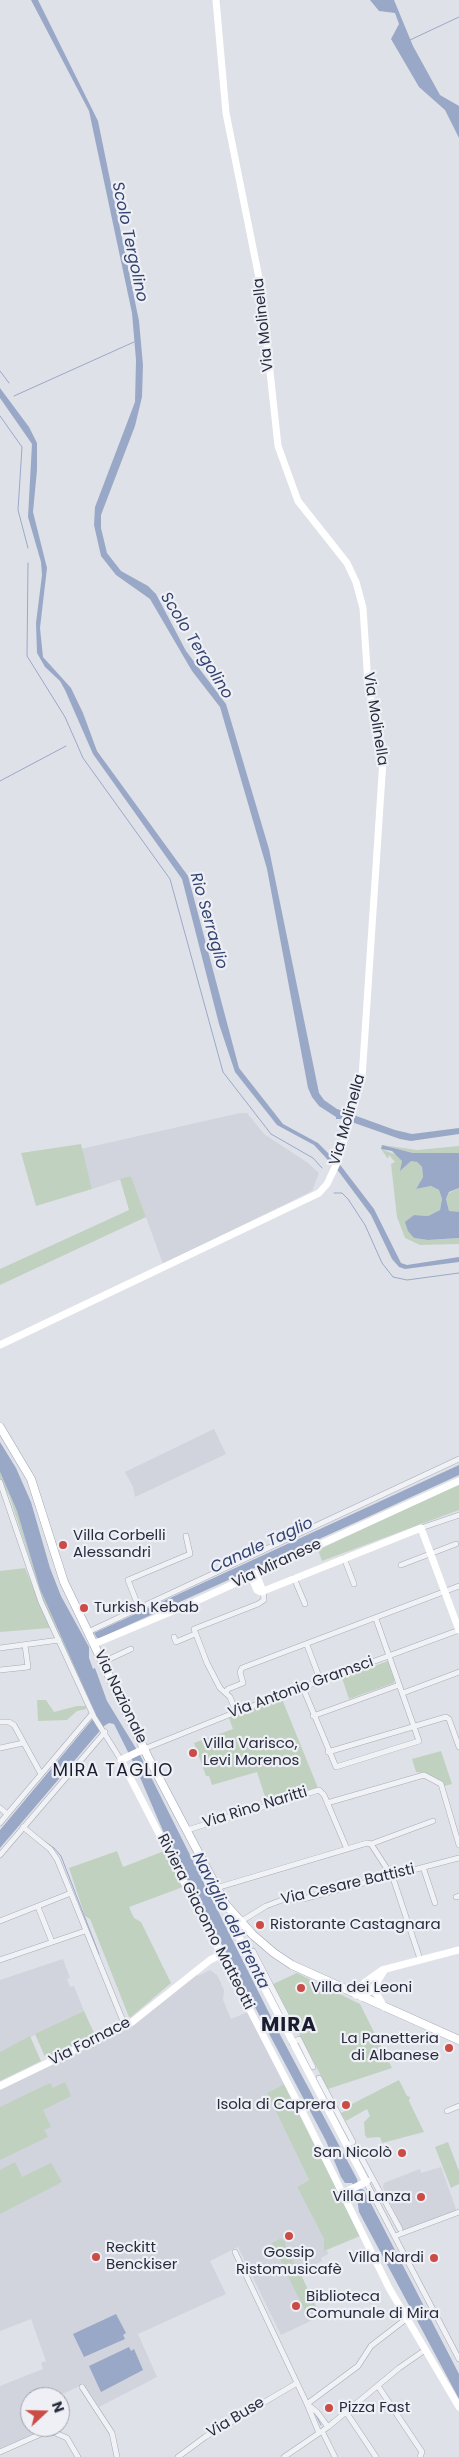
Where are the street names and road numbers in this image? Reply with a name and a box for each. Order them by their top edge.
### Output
street label: Via Molinella [250,277,278,373]
street label: Via Molinella [359,671,391,767]
street label: Via Molinella [326,1072,370,1168]
street label: Via Miranese [230,1535,324,1593]
street label: Via Nazionale [90,1647,150,1747]
street label: Via Antonio Gramsci [226,1653,376,1723]
street label: Via Rino Naritti [200,1784,310,1832]
street label: Riviera Giacomo Matteotti [153,1831,257,2013]
street label: Via Cesare Battisti [279,1861,417,1909]
street label: Via Fornace [46,2014,134,2070]
street label: Via Buse [204,2394,268,2442]

